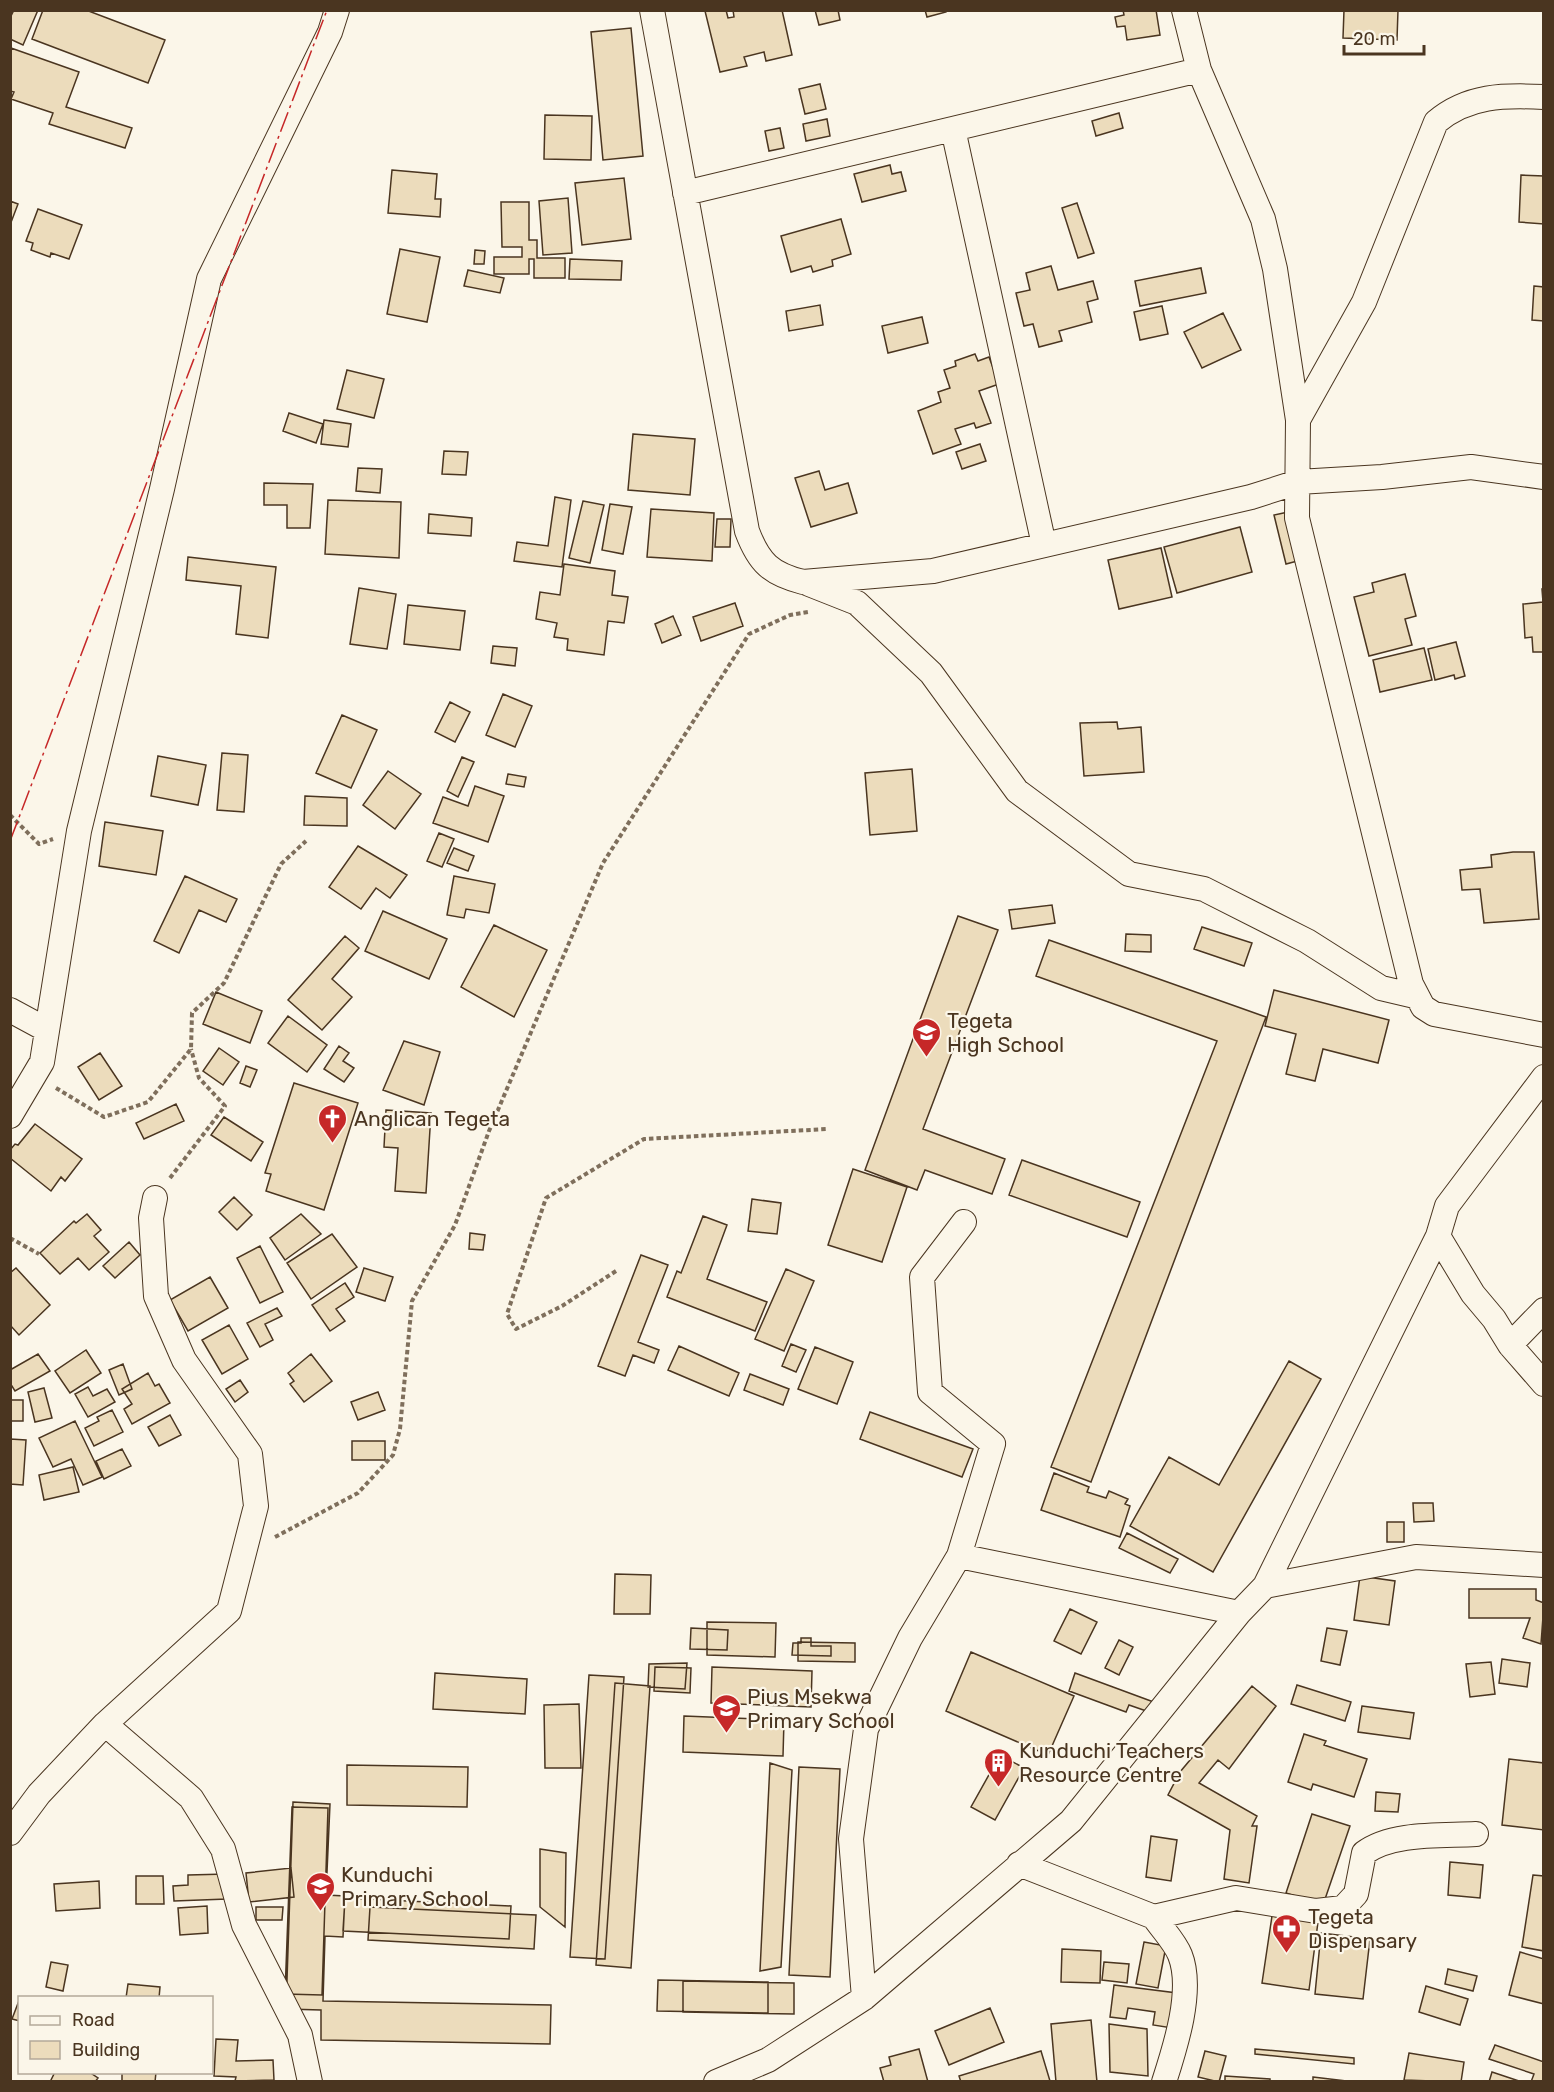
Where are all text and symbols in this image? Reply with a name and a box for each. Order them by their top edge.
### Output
scale bar [1344,18,1424,56]
text: 20 m [1353,28,1395,50]
place label: Tegeta High School [947,1008,1064,1057]
school or university icon: Tegeta High School [910,1016,942,1058]
church icon: Anglican Tegeta [317,1102,349,1144]
place label: Anglican Tegeta [354,1106,510,1131]
place label: Pius Msekwa Primary School [747,1684,895,1733]
school or university icon: Pius Msekwa Primary School [710,1692,742,1734]
place label: Kunduchi Teachers Resource Centre [1019,1738,1204,1787]
building icon: Kunduchi Teachers Resource Centre [982,1746,1014,1788]
place label: Kunduchi Primary School [341,1862,489,1911]
school or university icon: Kunduchi Primary School [304,1870,336,1912]
place label: Tegeta Dispensary [1308,1904,1418,1953]
pharmacy icon: Tegeta Dispensary [1271,1912,1303,1954]
legend [18,1996,213,2074]
text: Road [72,2009,115,2031]
text: Building [72,2039,140,2061]

